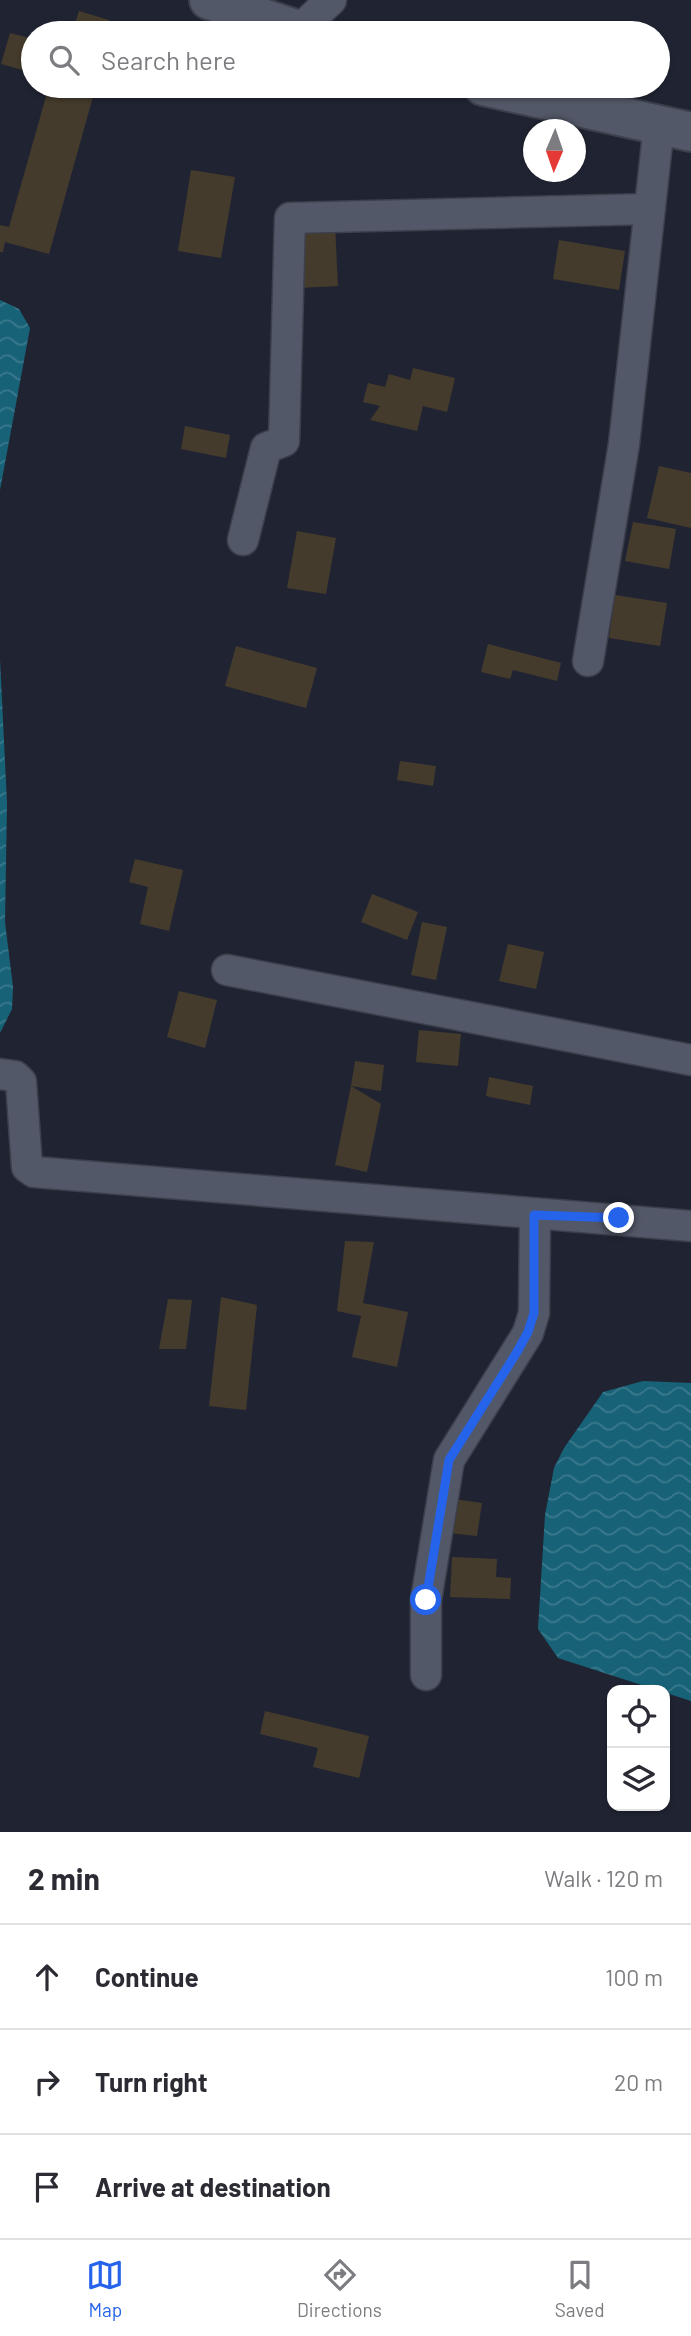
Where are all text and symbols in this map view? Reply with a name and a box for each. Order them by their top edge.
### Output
search box [21,21,670,98]
icon: search [45,41,83,79]
text: Search here [101,44,236,75]
north arrow [523,119,586,182]
route end [603,1202,634,1233]
route start [410,1584,441,1615]
map controls [607,1685,670,1811]
button: locate [607,1685,670,1748]
button: layers [607,1748,670,1811]
text: 2 min [28,1860,100,1896]
text: Walk · 120 m [544,1864,663,1892]
icon: ahead [28,1958,66,1996]
text: Continue [95,1961,199,1992]
text: 100 m [605,1963,663,1991]
icon: right [28,2063,66,2101]
text: Turn right [95,2066,208,2097]
text: 20 m [614,2068,663,2096]
icon: arrive [28,2168,66,2206]
text: Arrive at destination [95,2171,331,2202]
tab: Map [86,2256,124,2321]
tab: Directions [297,2256,382,2321]
tab: Saved [555,2256,605,2321]

